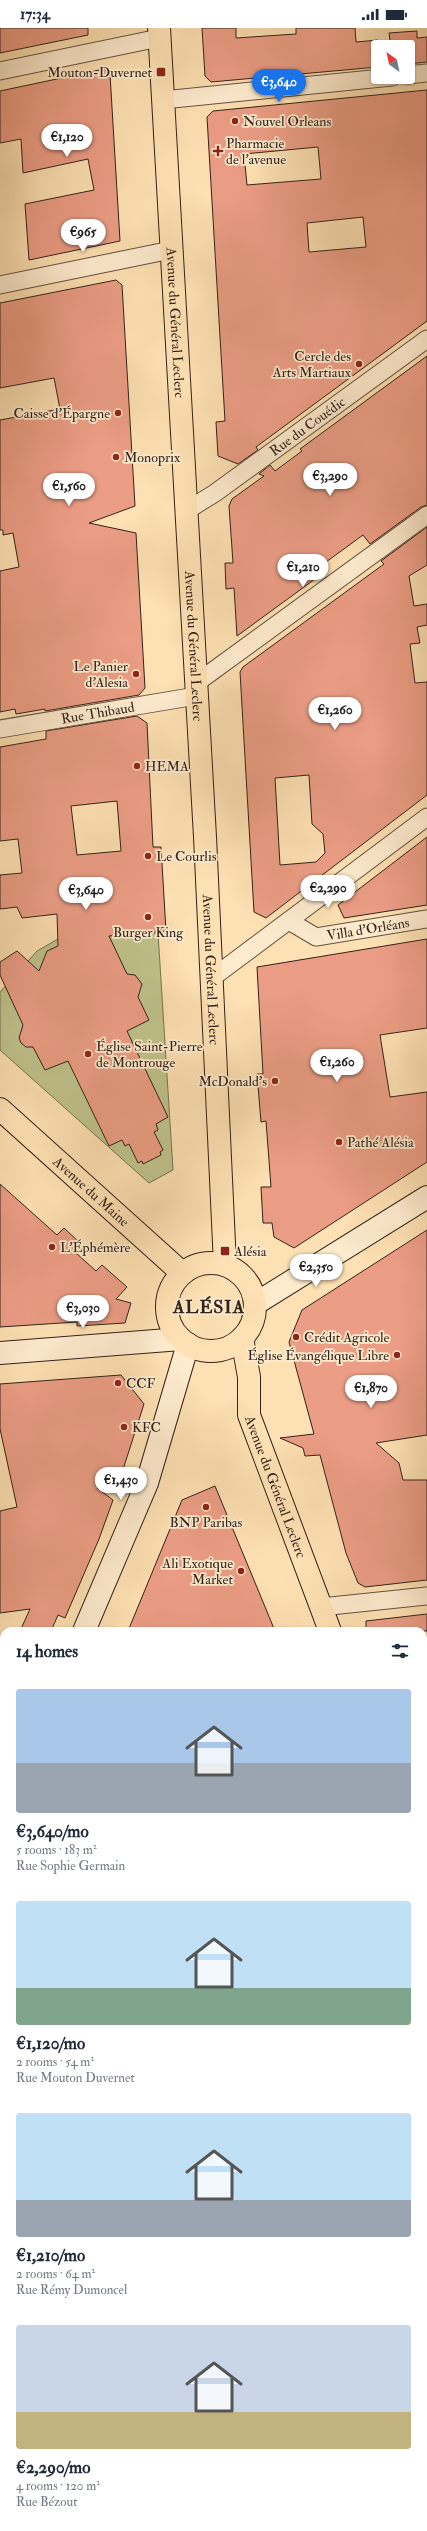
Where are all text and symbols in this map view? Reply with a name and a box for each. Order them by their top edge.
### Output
text: 17:34 [20,5,50,24]
north arrow [371,40,415,84]
map controls [371,40,415,84]
place label: Mouton-Duvernet [47,64,152,81]
marker: Mouton-Duvernet [155,66,167,78]
pin: €3,640 [246,69,312,103]
text: €3,640 [261,74,297,90]
place label: Nouvel Orleans [243,113,331,130]
marker: Nouvel Orleans [230,116,240,126]
pin: €1,120 [34,124,100,158]
text: €1,120 [50,129,84,145]
place label: Pharmacie de l'avenue [226,135,286,168]
marker: Pharmacie de l'avenue [213,146,223,156]
pin: €965 [59,219,107,253]
text: €965 [70,224,96,240]
street label: Avenue du Général Leclerc [162,246,188,399]
place label: Cercle des Arts Martiaux [272,348,352,381]
marker: Cercle des Arts Martiaux [354,359,364,369]
street label: Rue du Couédic [266,393,349,460]
place label: Caisse d'Épargne [13,405,110,423]
marker: Caisse d'Épargne [113,408,123,418]
place label: Monoprix [124,449,181,467]
marker: Monoprix [111,452,121,462]
pin: €3,290 [297,463,363,497]
text: €3,290 [312,468,348,484]
pin: €1,560 [36,473,102,507]
text: €1,560 [52,478,86,494]
pin: €1,210 [270,554,336,588]
text: €1,210 [286,559,320,575]
street label: Avenue du Général Leclerc [181,569,206,722]
place label: Le Panier d'Alesia [73,658,129,691]
marker: Le Panier d'Alesia [131,669,141,679]
pin: €1,260 [302,697,368,731]
street label: Rue Thibaud [60,698,136,728]
text: €1,260 [317,702,353,718]
place label: HEMA [145,758,189,775]
marker: HEMA [132,761,142,771]
place label: Le Courlis [156,848,217,865]
marker: Le Courlis [143,851,153,861]
pin: €2,290 [295,875,361,909]
pin: €3,640 [53,877,119,911]
text: €2,290 [309,880,347,896]
text: €3,640 [68,882,104,898]
street label: Avenue du Général Leclerc [199,893,223,1046]
marker: Burger King [143,912,153,922]
street label: Villa d'Orléans [325,914,411,944]
place label: Burger King [113,924,184,941]
place label: Église Saint-Pierre de Montrouge [96,1038,203,1071]
marker: Église Saint-Pierre de Montrouge [83,1049,93,1059]
pin: €1,260 [304,1049,370,1083]
text: €1,260 [319,1054,355,1070]
place label: McDonald's [198,1073,267,1090]
marker: McDonald's [270,1076,280,1086]
place label: Pathé Alésia [347,1134,414,1151]
marker: Pathé Alésia [334,1137,344,1147]
street label: Avenue du Maine [49,1152,133,1230]
place label: L'Éphémère [60,1239,131,1257]
marker: L'Éphémère [47,1242,57,1252]
place label: Alésia [233,1243,267,1260]
marker: Alésia [219,1245,231,1257]
pin: €2,350 [283,1254,349,1288]
text: €2,350 [299,1259,333,1275]
pin: €3,030 [50,1295,116,1329]
district label: ALÉSIA [172,1295,245,1319]
text: €3,030 [66,1300,100,1316]
place label: Crédit Agricole [304,1329,390,1346]
marker: Crédit Agricole [291,1332,301,1342]
place label: Église Évangélique Libre [247,1347,389,1364]
marker: Église Évangélique Libre [392,1350,402,1360]
place label: CCF [126,1375,156,1392]
pin: €1,870 [338,1375,404,1409]
marker: CCF [113,1378,123,1388]
text: €1,870 [354,1380,388,1396]
street label: Avenue du Général Leclerc [241,1412,310,1561]
place label: KFC [132,1419,161,1436]
marker: KFC [119,1422,129,1432]
pin: €1,430 [88,1467,154,1501]
text: €1,430 [104,1472,138,1488]
marker: BNP Paribas [201,1502,211,1512]
place label: BNP Paribas [170,1514,243,1531]
place label: Ali Exotique Market [161,1555,233,1588]
marker: Ali Exotique Market [236,1566,246,1576]
icon: filters [389,1640,411,1662]
text: 14 homes [16,1641,78,1662]
icon: home [178,1715,250,1787]
text: €3,640/mo [16,1821,89,1842]
text: 5 rooms · 183 m² [16,1842,97,1858]
text: Rue Sophie Germain [16,1858,125,1874]
icon: home [178,1927,250,1999]
text: €1,120/mo [16,2033,85,2054]
text: 2 rooms · 54 m² [16,2054,94,2070]
text: Rue Mouton Duvernet [16,2070,135,2086]
icon: home [178,2139,250,2211]
text: €1,210/mo [16,2245,85,2266]
text: 2 rooms · 64 m² [16,2266,95,2282]
text: Rue Rémy Dumoncel [16,2282,127,2298]
icon: home [178,2351,250,2423]
text: €2,290/mo [16,2457,90,2478]
text: 4 rooms · 120 m² [16,2478,100,2494]
text: Rue Bézout [16,2494,77,2510]

